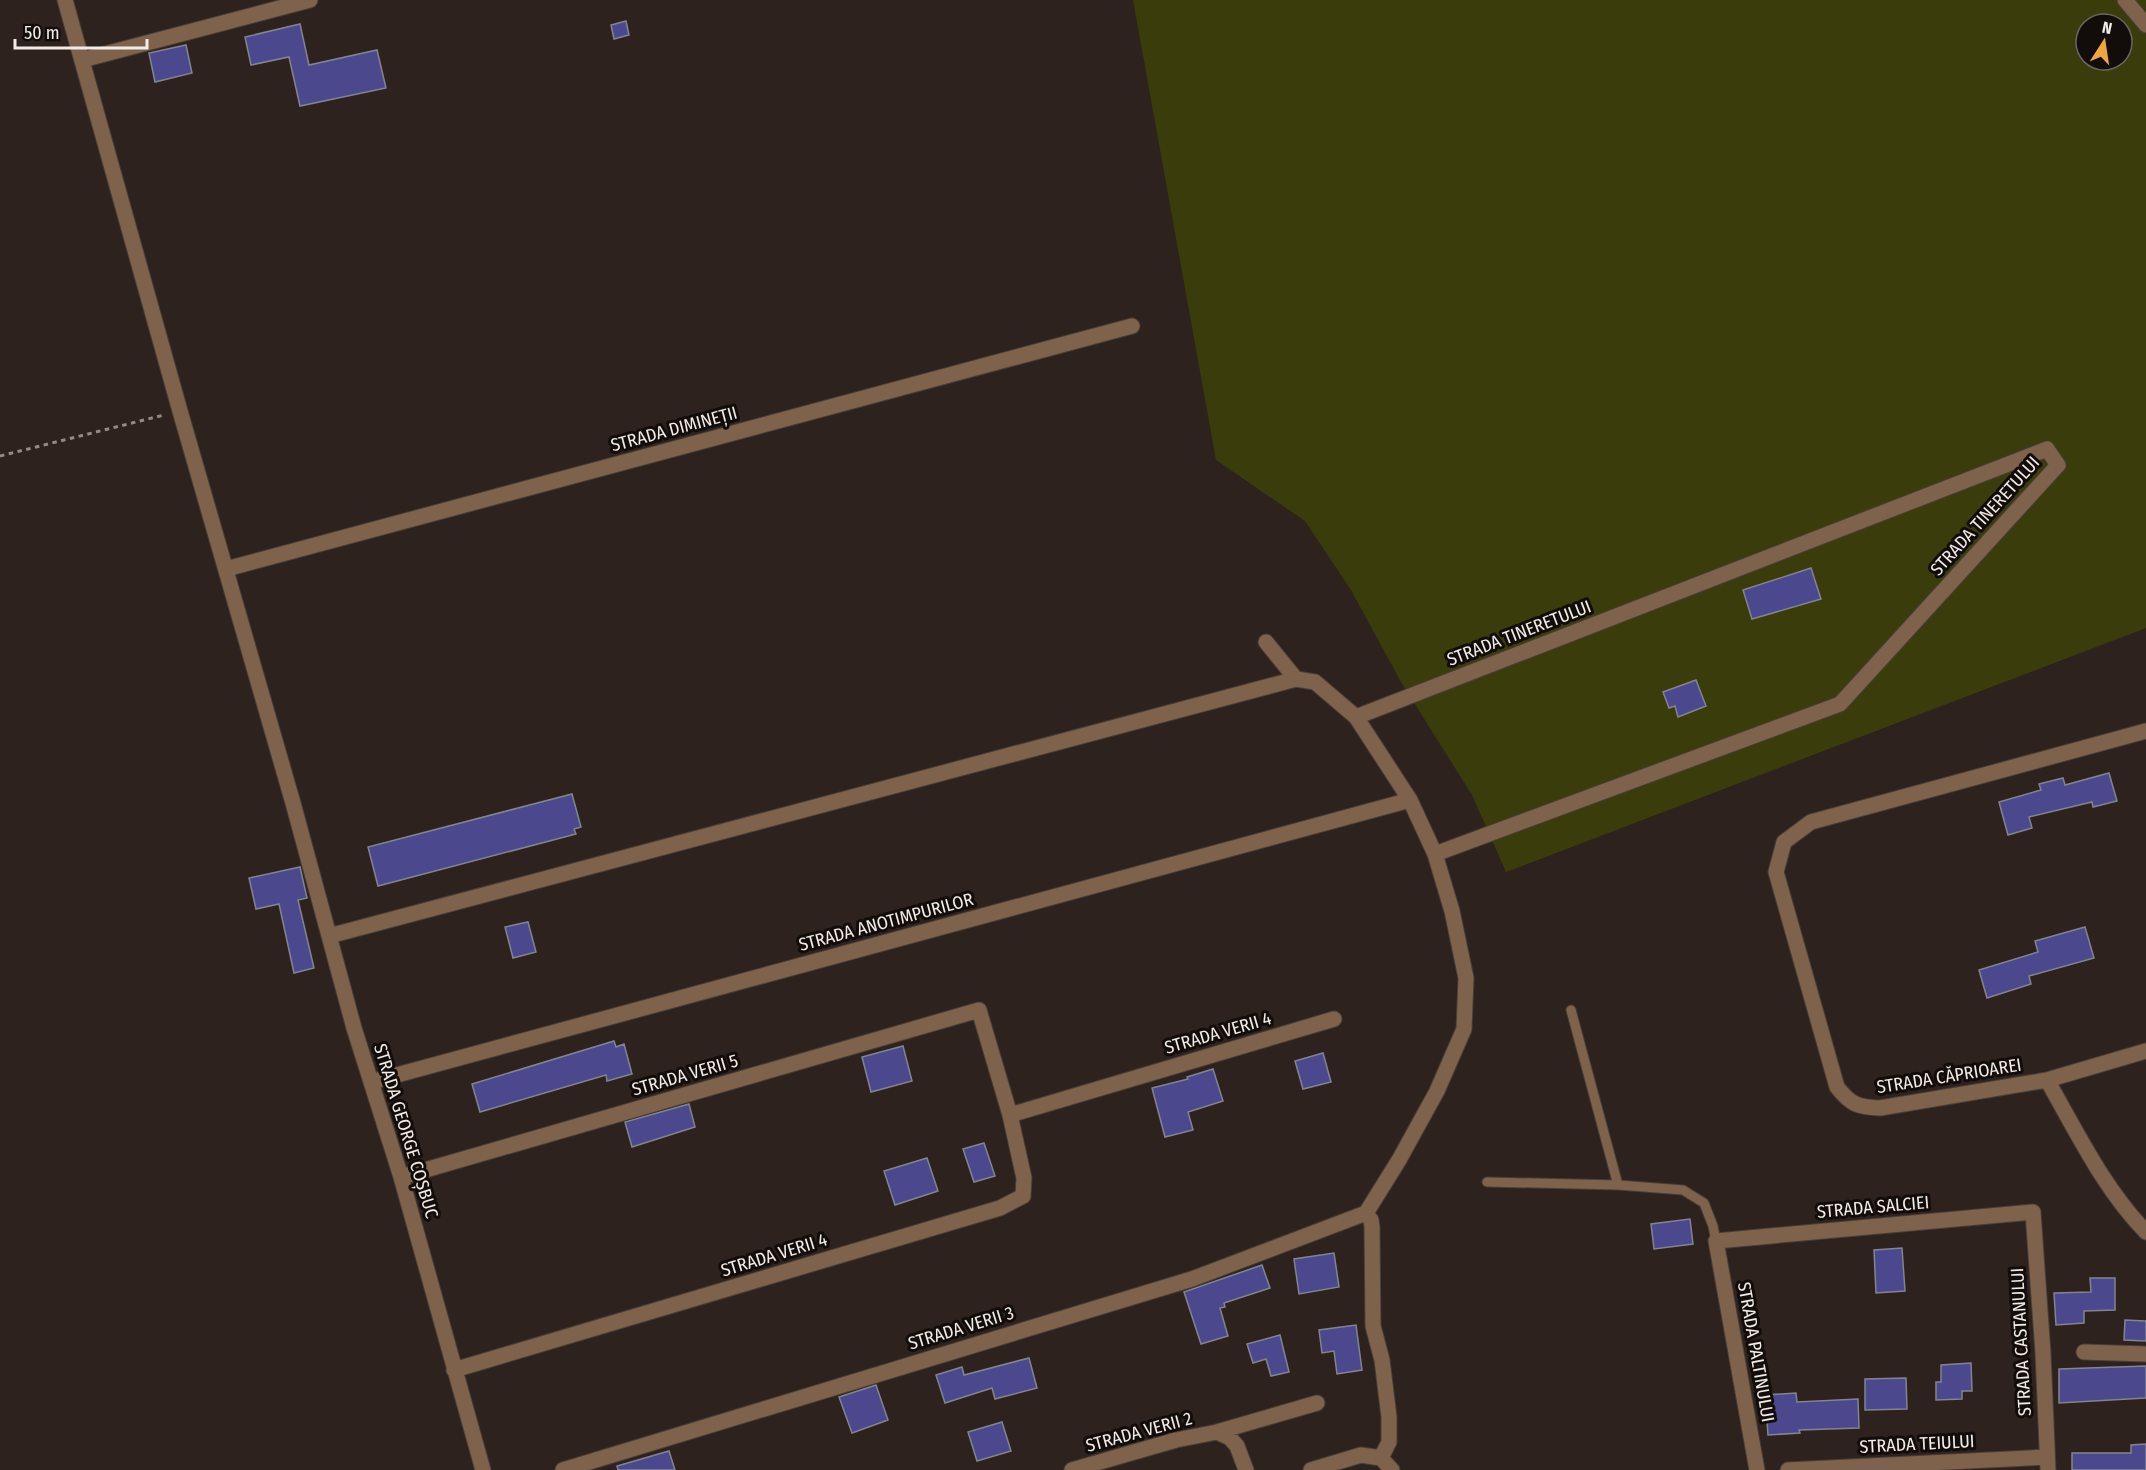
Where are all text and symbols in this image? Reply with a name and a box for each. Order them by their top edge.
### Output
scale bar [15,12,147,50]
north arrow [2074,12,2134,72]
text: N [2100,18,2114,38]
text: 50 m [24,22,60,44]
street label: STRADA DIMINEȚII [608,402,740,456]
street label: STRADA TINERETULUI [1926,452,2044,580]
street label: STRADA TINERETULUI [1444,595,1594,671]
street label: STRADA ANOTIMPURILOR [796,888,976,956]
street label: STRADA VERII 4 [1162,1007,1274,1059]
street label: STRADA GEORGE COȘBUC [369,1041,443,1221]
street label: STRADA VERII 5 [629,1049,741,1101]
street label: STRADA CĂPRIOAREI [1875,1054,2023,1098]
street label: STRADA SALCIEI [1816,1191,1930,1223]
street label: STRADA VERII 4 [718,1228,830,1282]
street label: STRADA CASTANULUI [2006,1267,2036,1417]
street label: STRADA PALTINULUI [1733,1280,1779,1424]
street label: STRADA VERII 3 [906,1301,1016,1355]
street label: STRADA VERII 2 [1083,1407,1195,1457]
street label: STRADA TEIULUI [1859,1430,1975,1458]

